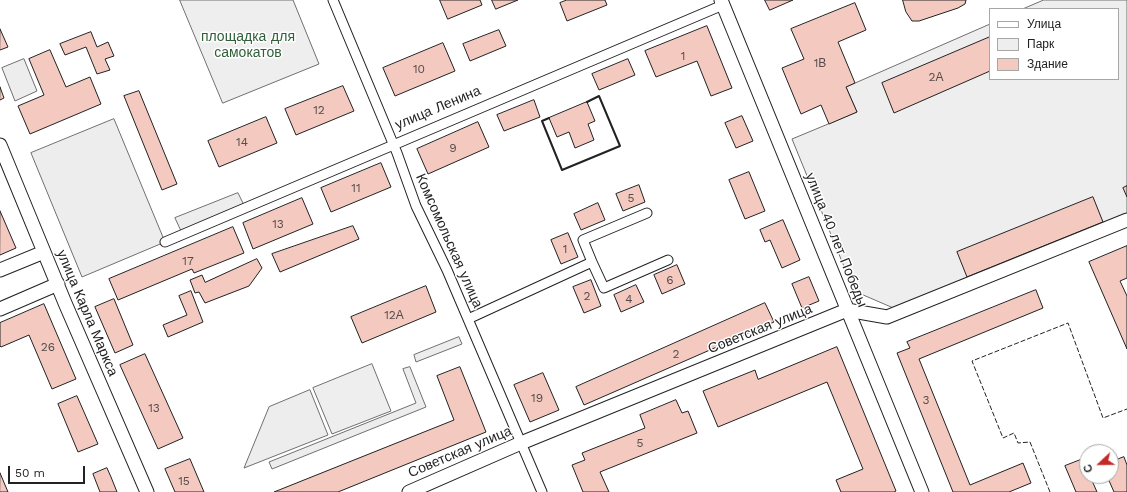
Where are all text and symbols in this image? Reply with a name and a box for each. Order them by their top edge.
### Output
legend [989,8,1119,80]
text: Улица [1027,17,1061,31]
park label: площадка для самокатов [201,29,295,62]
text: Парк [1027,37,1054,51]
house number: 1 [681,49,685,63]
house number: 1В [814,56,826,70]
text: Здание [1027,57,1068,71]
house number: 10 [413,62,425,76]
house number: 2А [929,70,943,84]
street label: улица Ленина [393,82,483,134]
house number: 12 [313,103,325,117]
house number: 14 [236,135,248,149]
house number: 9 [449,141,457,155]
street label: улица 40 лет Победы [801,170,871,310]
street label: Комсомольская улица [412,171,486,311]
house number: 11 [351,181,361,195]
house number: 5 [628,191,634,205]
house number: 13 [272,217,284,231]
house number: 1 [563,242,567,256]
street label: улица Карла Маркса [53,247,121,379]
house number: 17 [182,254,194,268]
house number: 6 [666,273,674,287]
house number: 2 [584,289,590,303]
house number: 4 [625,292,633,306]
street label: Советская улица [705,300,815,358]
house number: 12А [384,308,404,322]
house number: 26 [41,340,55,354]
house number: 2 [673,347,679,361]
house number: 19 [531,391,543,405]
house number: 3 [923,393,929,407]
house number: 13 [148,401,160,415]
street label: Советская улица [406,423,514,481]
house number: 5 [637,436,643,450]
north arrow [1079,444,1119,484]
scale bar [10,458,87,484]
text: С [1081,462,1096,474]
text: 50 m [15,466,45,480]
house number: 15 [178,474,190,488]

